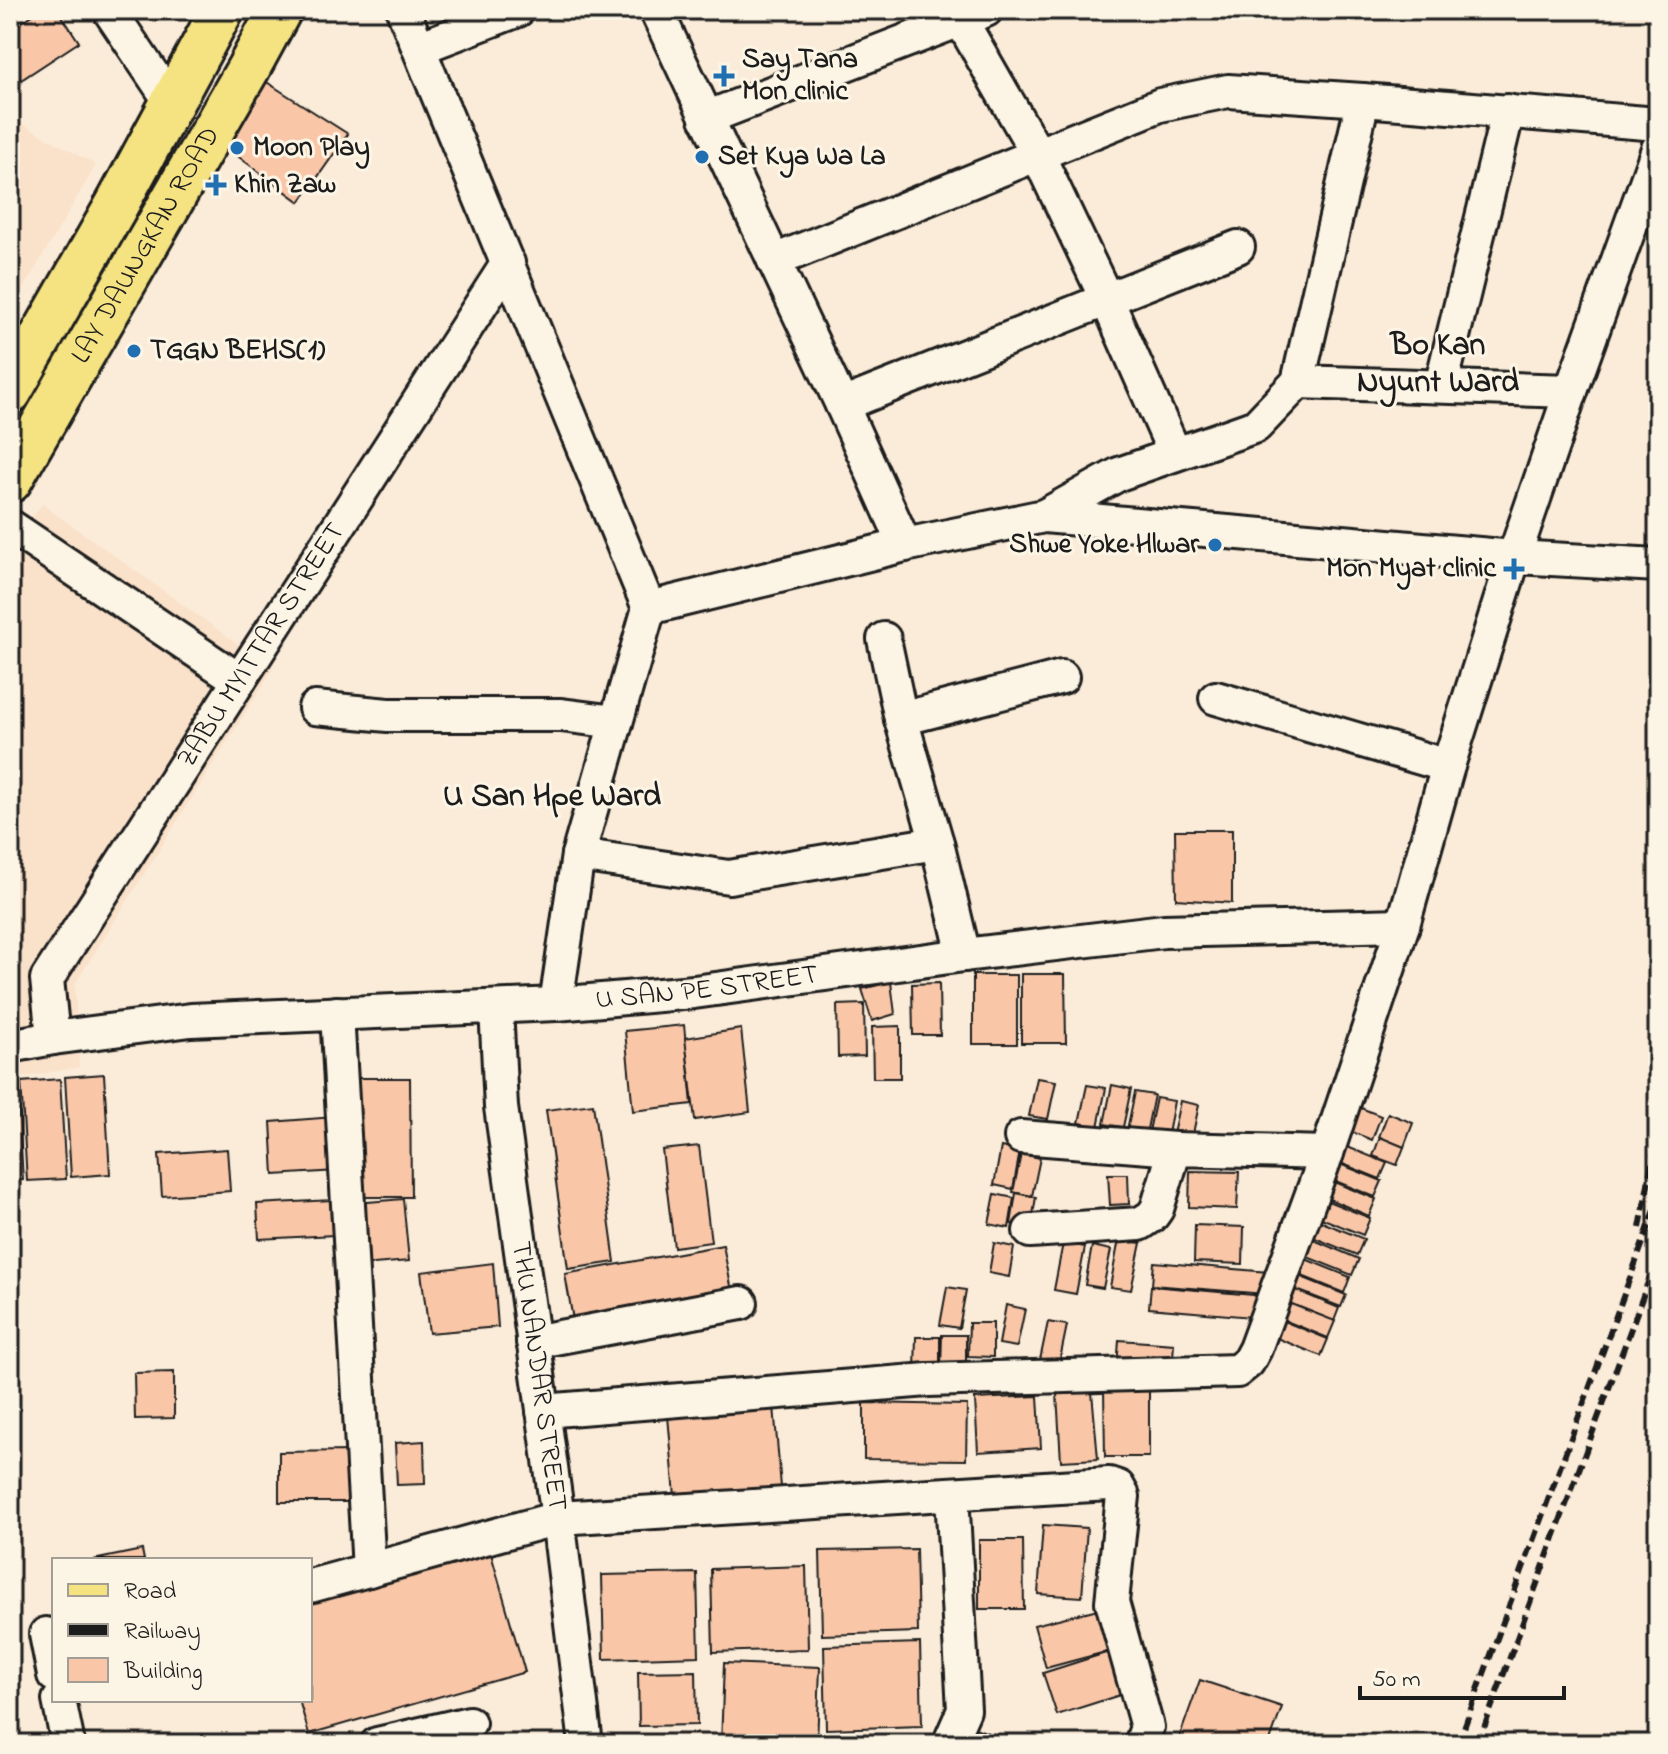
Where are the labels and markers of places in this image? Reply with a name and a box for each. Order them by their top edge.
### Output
place label: Say Tana Mon clinic [742,40,858,113]
marker: Say Tana Mon clinic [713,65,735,87]
place label: Moon Play [253,128,370,169]
place label: Set Kya Wa La [718,137,886,178]
marker: Moon Play [228,139,246,157]
marker: Set Kya Wa La [693,148,711,166]
place label: Khin Zaw [234,165,336,206]
marker: Khin Zaw [205,174,227,196]
place label: TGGN BEHS(1) [150,331,326,372]
marker: TGGN BEHS(1) [125,342,143,360]
place label: Shwe Yoke Hlwar [1009,525,1200,566]
marker: Shwe Yoke Hlwar [1206,536,1224,554]
place label: Mon Myat clinic [1326,549,1497,590]
marker: Mon Myat clinic [1503,558,1525,580]

